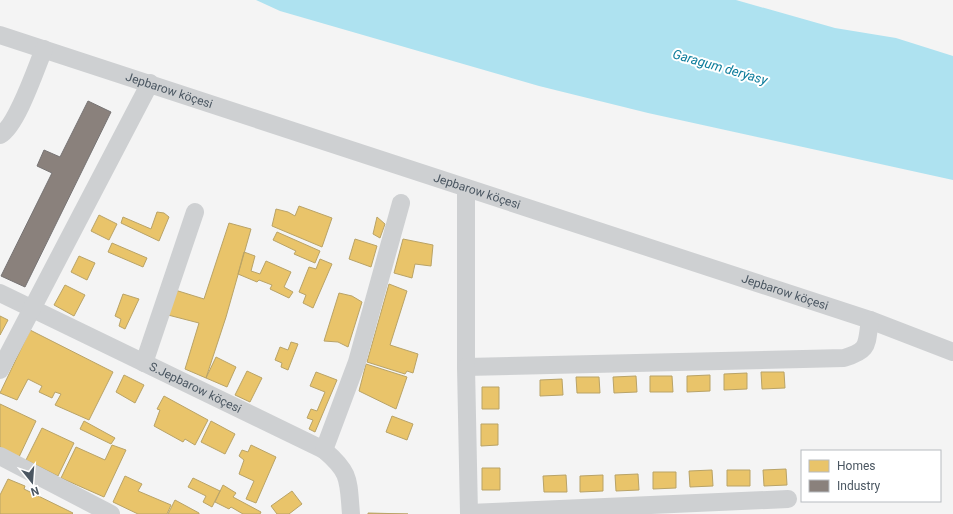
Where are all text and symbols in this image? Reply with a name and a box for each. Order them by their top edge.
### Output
water label: Garagum derýasy [671,46,770,88]
street label: Jepbarow köçesi [124,70,214,111]
street label: Jepbarow köçesi [432,171,522,212]
street label: Jepbarow köçesi [740,271,830,313]
street label: S.Jepbarow köçesi [147,359,244,416]
legend [801,450,941,502]
text: Homes [837,459,875,473]
north arrow [12,462,52,502]
text: Industry [837,479,881,493]
text: N [29,484,40,499]

